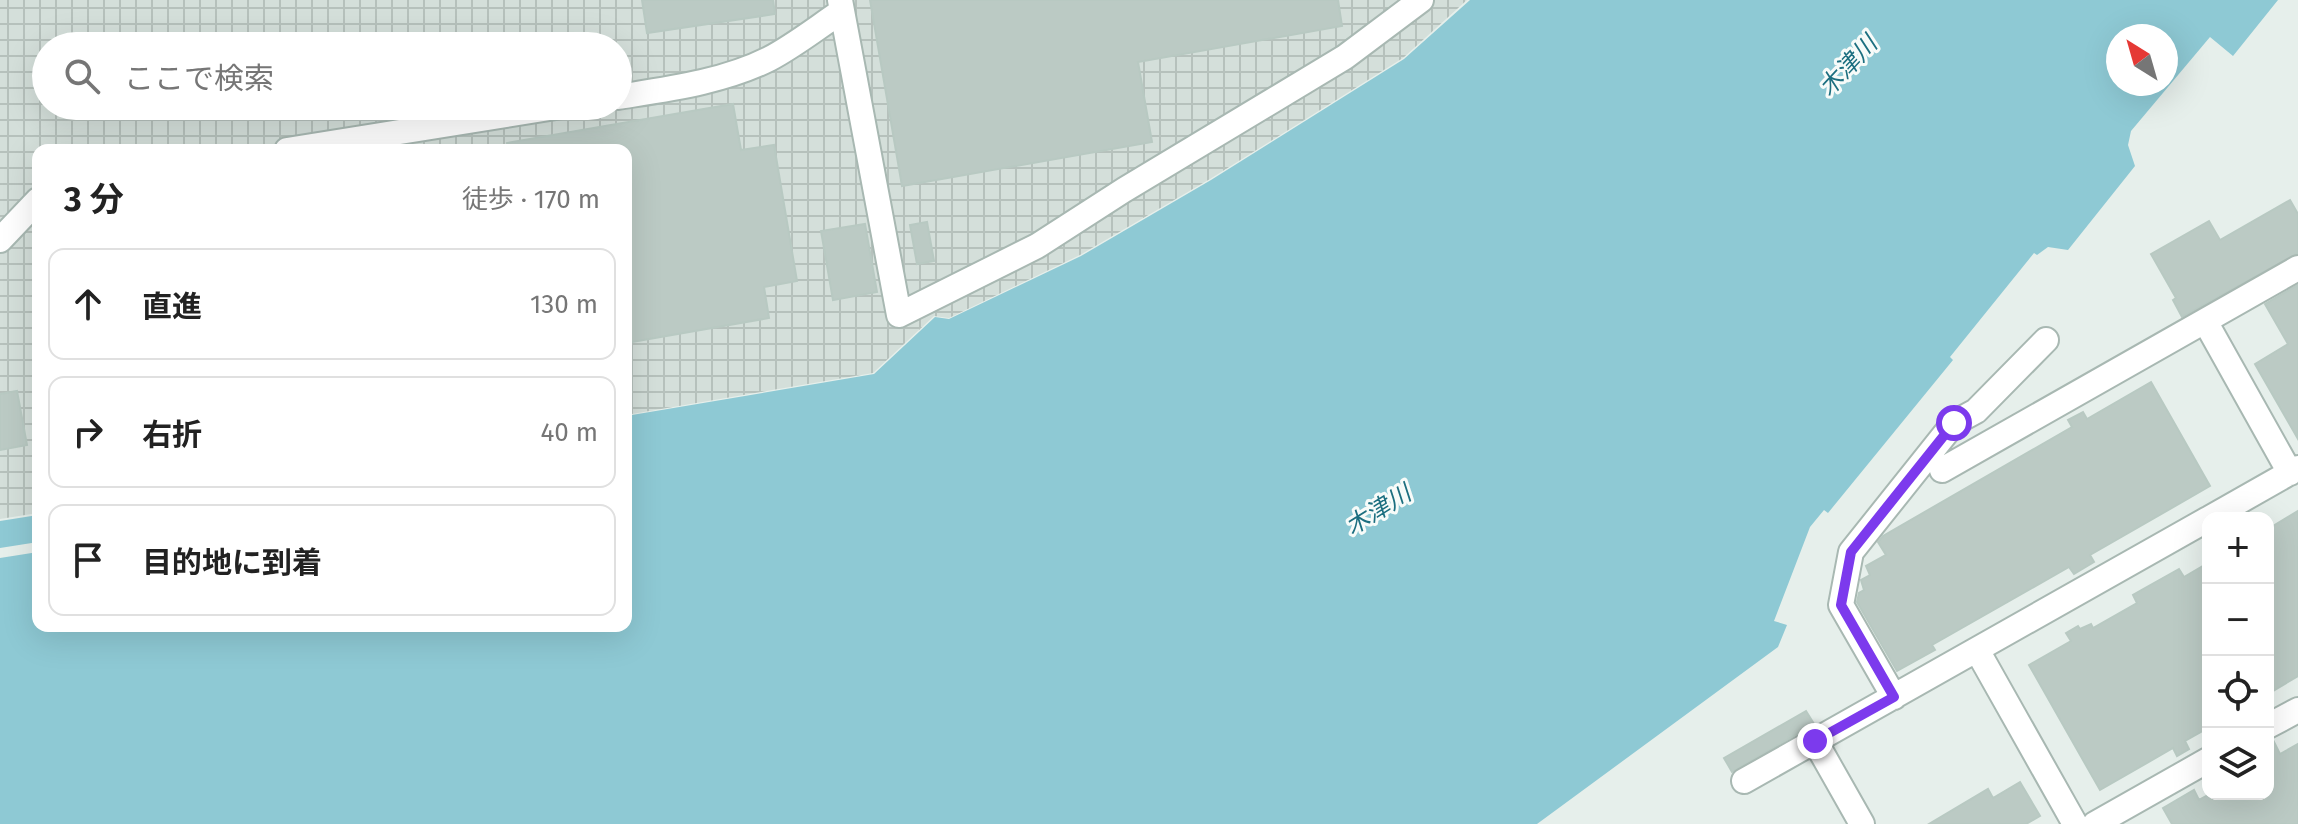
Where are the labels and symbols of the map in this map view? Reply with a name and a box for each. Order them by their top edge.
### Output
north arrow [2106,24,2178,96]
water label: 木津川 [1813,28,1885,102]
route start [1936,405,1972,441]
water label: 木津川 [1340,477,1418,541]
route end [1797,723,1833,759]

